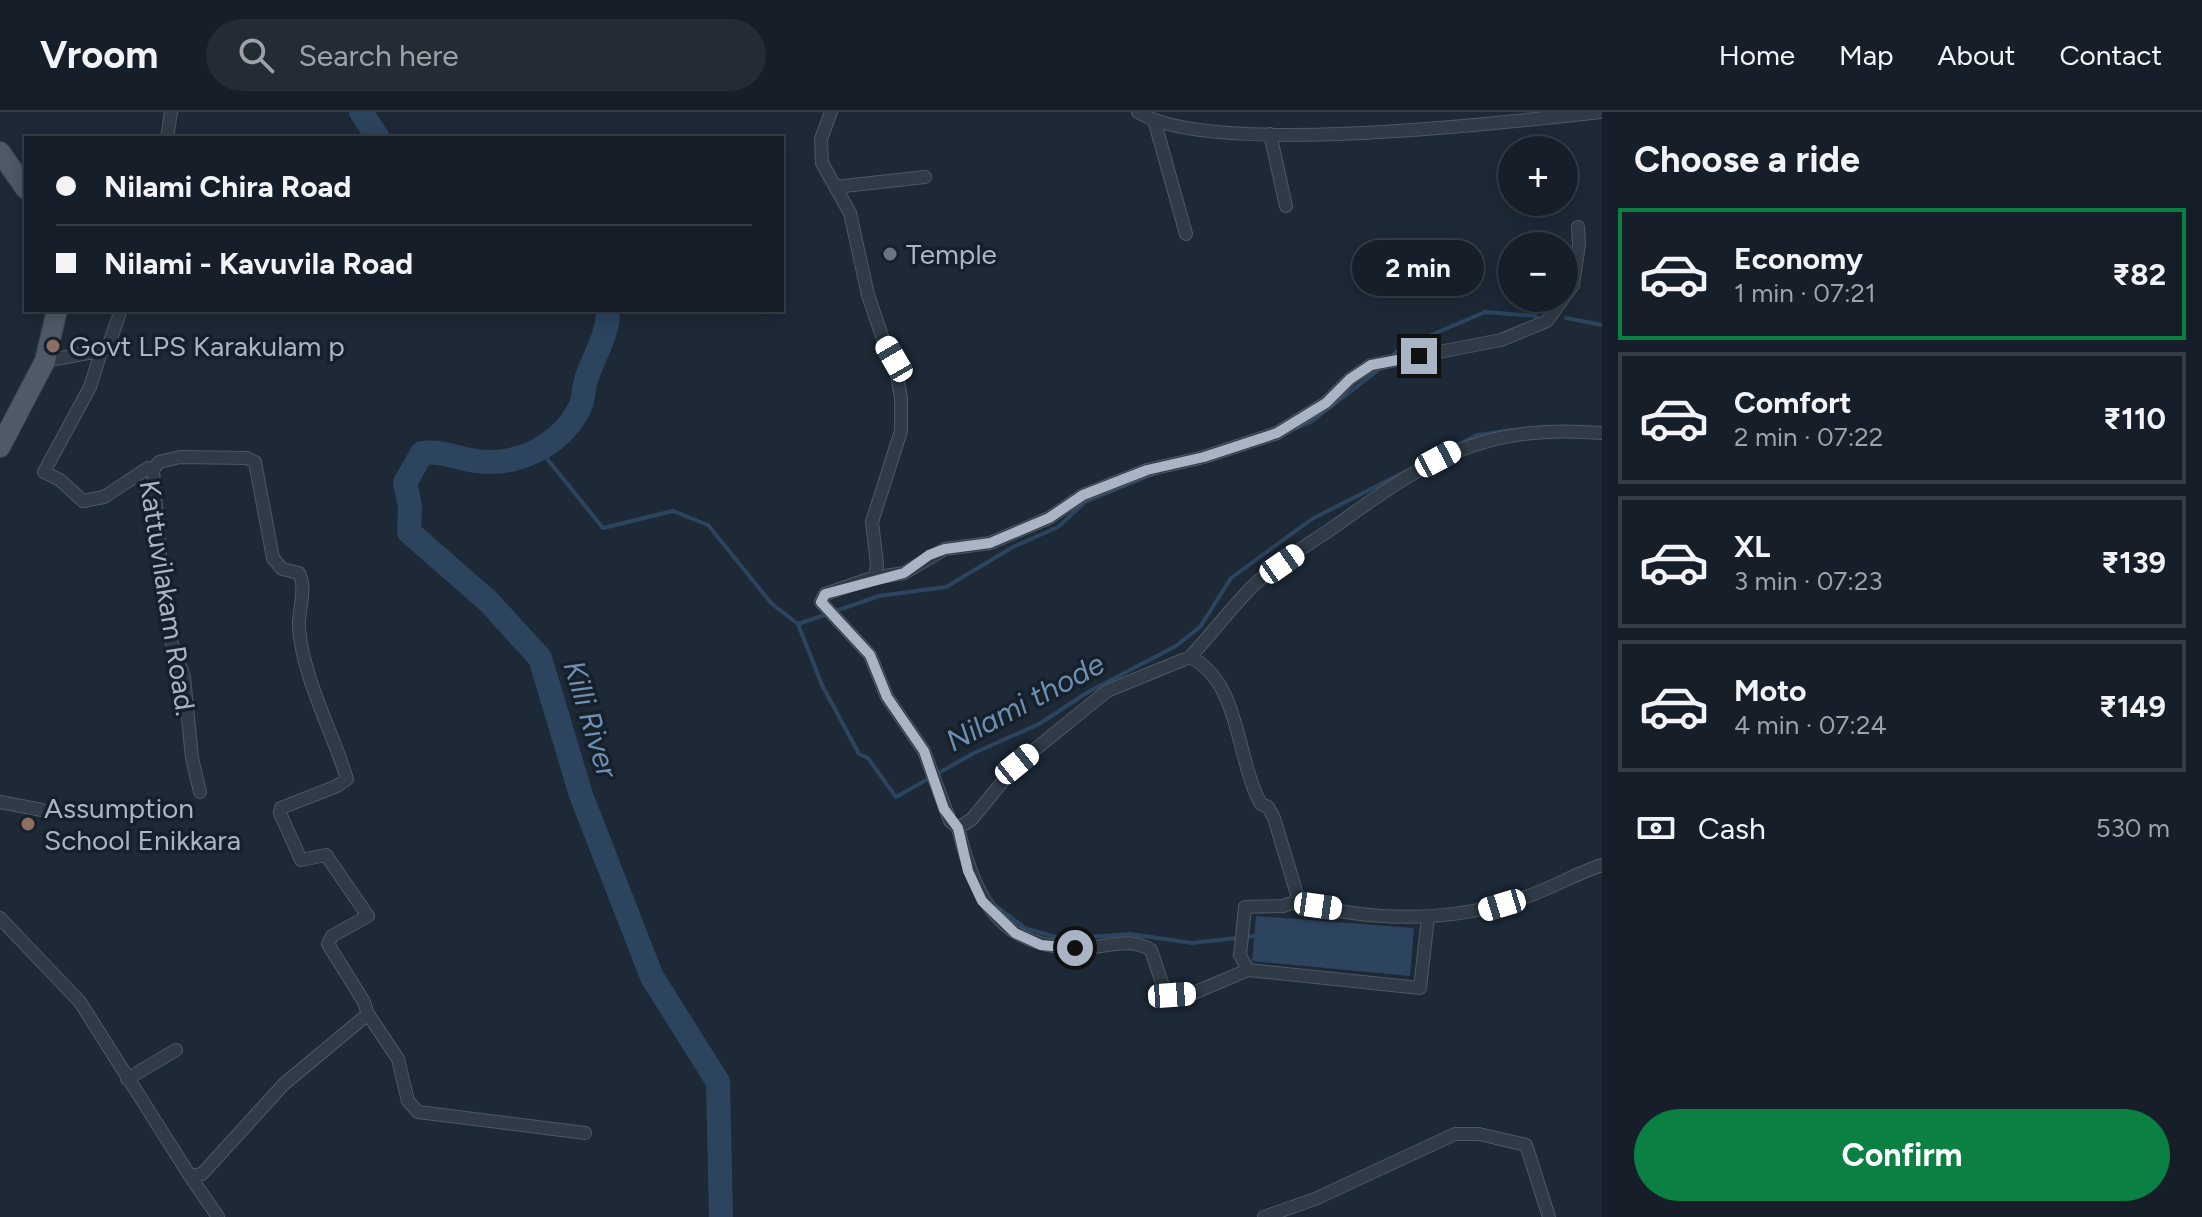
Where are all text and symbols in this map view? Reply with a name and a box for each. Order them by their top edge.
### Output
search box [206,19,766,91]
text: Vroom [40,32,158,78]
icon: search [234,33,278,77]
text: Search here [298,37,459,74]
text: Home [1719,38,1795,72]
text: Map [1839,38,1894,72]
text: About [1938,38,2015,72]
text: Contact [2059,38,2162,72]
map controls [1498,136,1578,312]
button: + [1498,136,1578,216]
text: Choose a ride [1634,138,1860,181]
text: Nilami Chira Road [104,168,351,205]
button: − [1498,232,1578,312]
place label: Temple [906,237,997,271]
icon: car [1638,238,1710,310]
callout: 2 min [1353,240,1485,296]
text: Economy [1734,240,1863,277]
text: Nilami - Kavuvila Road [104,245,413,282]
marker: Temple [881,245,899,263]
text: 2 min [1385,252,1451,284]
text: ₹82 [2112,256,2166,293]
text: 1 min · 07:21 [1734,277,1876,309]
place label: Govt LPS Karakulam p [69,329,345,363]
car [872,332,916,386]
marker: Govt LPS Karakulam p [44,337,62,355]
route end [1401,338,1437,374]
icon: car [1638,382,1710,454]
text: Comfort [1734,384,1852,421]
text: ₹110 [2103,400,2166,437]
text: 2 min · 07:22 [1734,421,1883,453]
car [1411,437,1465,481]
street label: Kattuvilakam Road. [133,478,203,718]
icon: car [1638,526,1710,598]
text: XL [1734,528,1770,565]
car [1255,540,1309,588]
text: ₹139 [2101,544,2166,581]
text: 3 min · 07:23 [1734,565,1883,597]
water label: Nilami thode [939,645,1111,759]
water label: Killi River [556,656,627,784]
icon: car [1638,670,1710,742]
text: Moto [1734,672,1806,709]
text: ₹149 [2099,688,2166,725]
text: 4 min · 07:24 [1734,709,1887,741]
car [991,740,1043,788]
place label: Assumption School Enikkara [44,791,241,857]
icon: cash [1634,806,1678,850]
text: Cash [1698,810,1766,847]
text: 530 m [2096,812,2170,844]
marker: Assumption School Enikkara [19,815,37,833]
car [1476,887,1528,923]
car [1293,891,1343,921]
route start [1057,930,1093,966]
car [1147,981,1197,1009]
button: Confirm [1634,1109,2170,1201]

